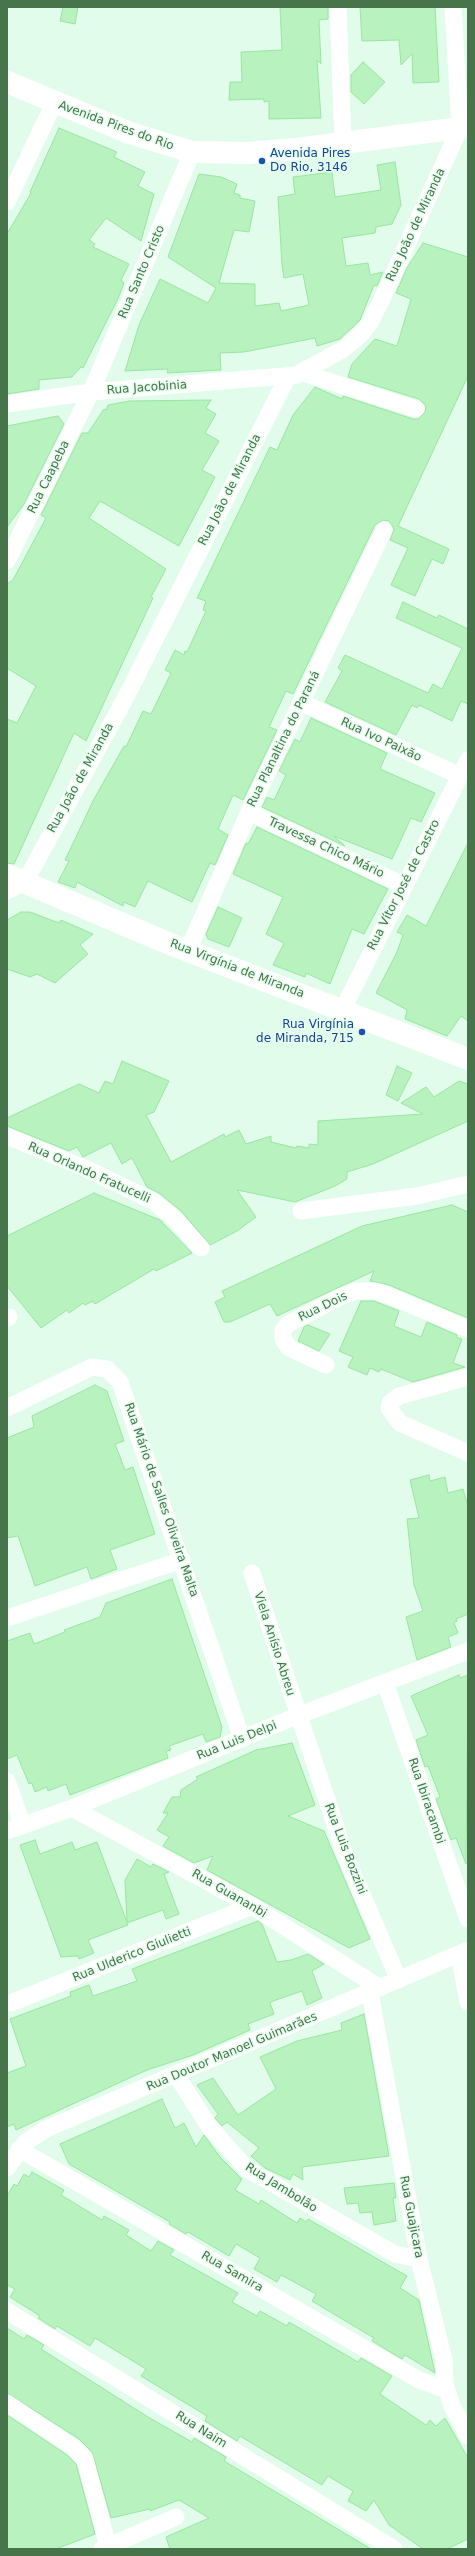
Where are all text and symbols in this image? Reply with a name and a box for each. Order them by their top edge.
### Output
street label: Avenida Pires do Rio [56,98,176,154]
place label: Avenida Pires Do Rio, 3146 [270,147,350,175]
marker: Avenida Pires Do Rio, 3146 [257,156,267,166]
street label: Rua João de Miranda [383,166,449,284]
street label: Rua Santo Cristo [116,223,168,321]
street label: Rua Jacobinia [106,378,188,398]
street label: Rua João de Miranda [196,432,264,548]
street label: Rua Caapeba [25,438,73,516]
street label: Rua Planaltina do Paraná [245,669,323,809]
street label: Rua Ivo Paixão [338,715,424,765]
street label: Rua João de Miranda [45,721,117,835]
street label: Travessa Chico Mário [266,815,386,881]
street label: Rua Vítor José de Castro [365,817,443,953]
street label: Rua Virgínia de Miranda [168,937,306,1001]
place label: Rua Virgínia de Miranda, 715 [256,1018,354,1046]
marker: Rua Virgínia de Miranda, 715 [357,1027,367,1037]
street label: Rua Orlando Fratucelli [25,1139,153,1207]
street label: Rua Dois [296,1289,350,1325]
street label: Rua Mário de Salles Oliveira Malta [121,1401,201,1599]
street label: Viela Anísio Abreu [250,1590,298,1698]
street label: Rua Luis Delpi [195,1718,279,1764]
street label: Rua Ibiracambi [405,1756,447,1846]
street label: Rua Luis Bozzini [321,1801,369,1897]
street label: Rua Guananbi [189,1867,269,1921]
street label: Rua Ulderico Giulietti [71,1925,193,1985]
street label: Rua Doutor Manoel Guimarães [145,2009,319,2095]
street label: Rua Jambolão [242,2160,320,2216]
street label: Rua Guajicara [396,2175,426,2259]
street label: Rua Samira [199,2249,265,2295]
street label: Rua Naim [173,2409,229,2451]

